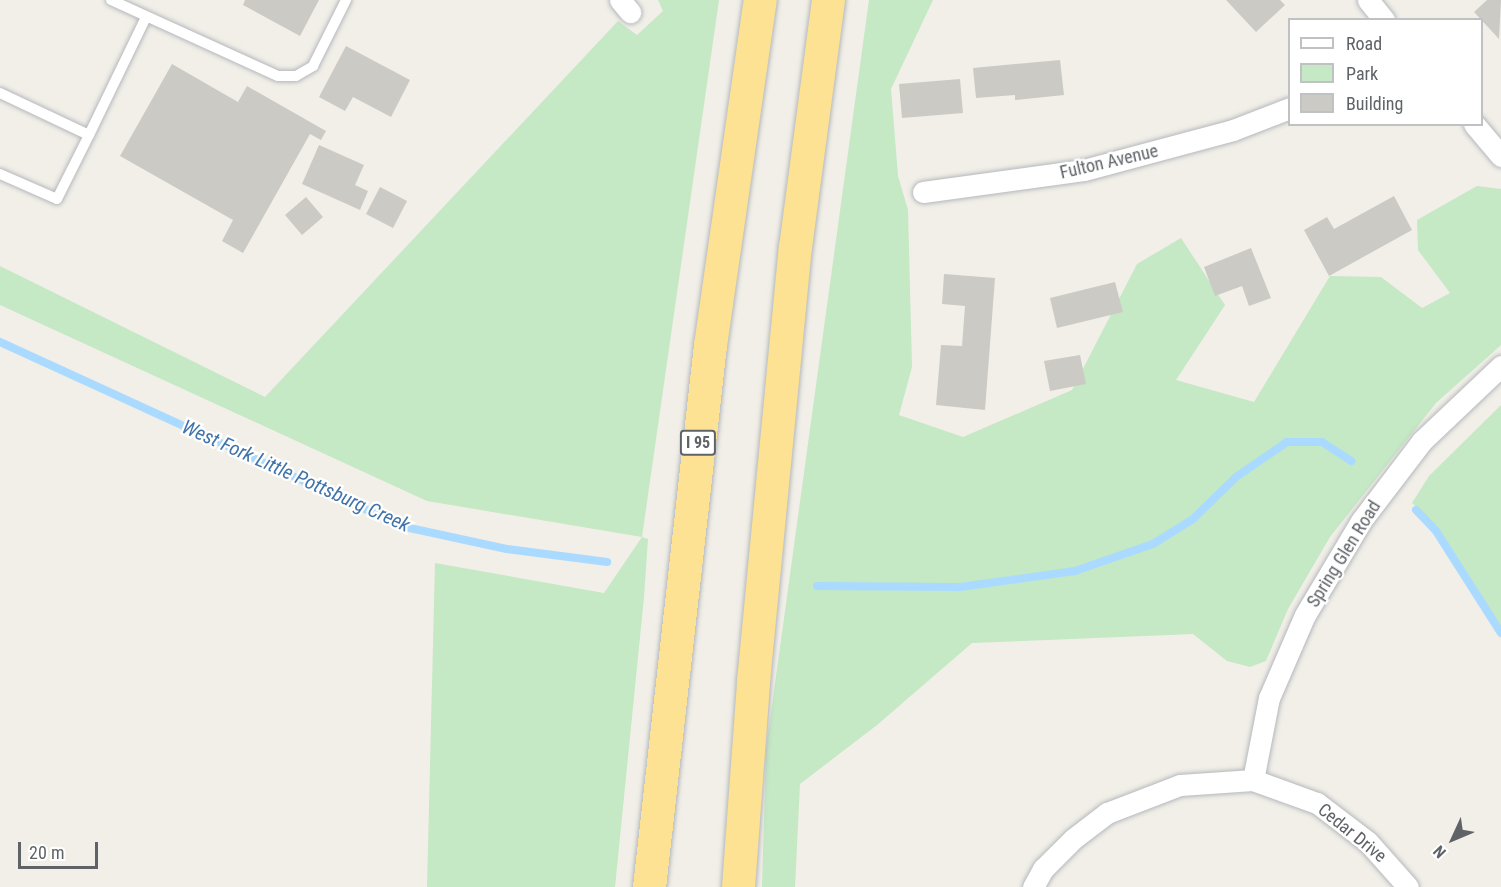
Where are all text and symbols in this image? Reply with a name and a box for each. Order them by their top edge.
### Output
legend [1288,18,1483,126]
text: Road [1346,33,1382,54]
text: Park [1346,63,1378,84]
text: Building [1346,93,1403,114]
street label: Fulton Avenue [1058,140,1160,184]
water label: West Fork Little Pottsburg Creek [178,415,414,537]
road number: I 95 [678,430,718,456]
street label: Spring Glen Road [1303,497,1385,611]
street label: Cedar Drive [1313,799,1391,867]
north arrow [1423,809,1483,869]
scale bar [21,830,100,868]
text: 20 m [29,842,64,863]
text: N [1429,842,1450,862]

